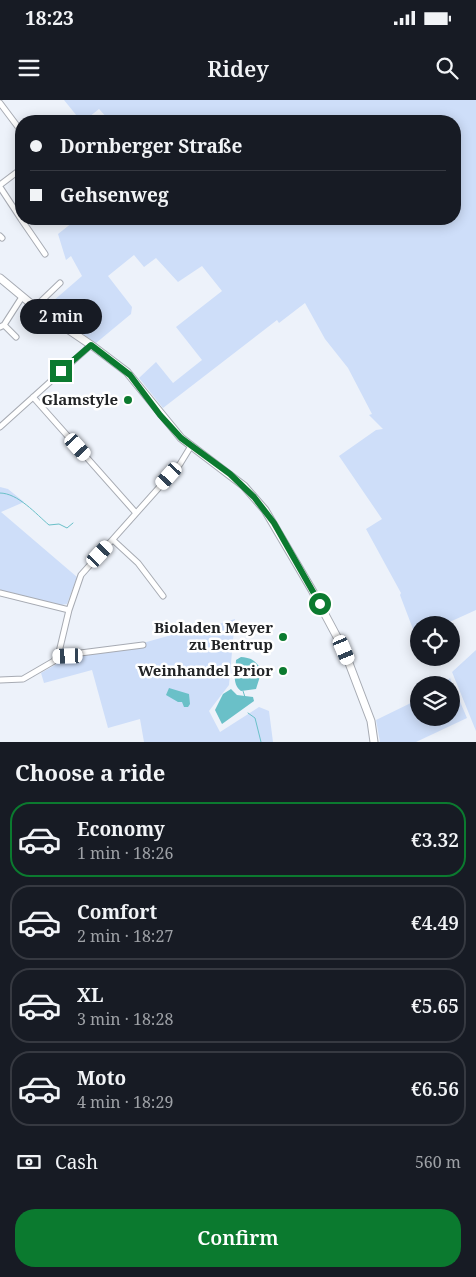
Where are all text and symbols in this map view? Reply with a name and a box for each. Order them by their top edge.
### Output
text: 18:23 [25,5,74,31]
text: Ridey [207,53,269,83]
icon: menu [15,54,43,82]
icon: search [433,54,461,82]
text: Dornberger Straße [60,133,242,159]
text: Gehsenweg [60,182,169,208]
callout: 2 min [20,298,102,334]
text: 2 min [39,305,83,327]
route end [50,360,72,382]
place label: Glamstyle [42,389,118,409]
marker: Glamstyle [122,394,134,406]
car [62,431,93,463]
car [153,460,184,492]
car [84,538,115,570]
route start [309,593,331,615]
map controls [410,616,460,726]
button: locate [410,616,460,666]
place label: Bioladen Meyer zu Bentrup [154,617,273,654]
marker: Bioladen Meyer zu Bentrup [277,631,289,643]
car [331,633,356,667]
car [52,648,83,664]
place label: Weinhandel Prior [138,660,273,680]
marker: Weinhandel Prior [277,665,289,677]
button: layers [410,676,460,726]
text: Choose a ride [15,757,165,787]
text: Economy [77,816,165,842]
icon: car [17,817,62,862]
text: €3.32 [411,827,459,853]
text: 1 min · 18:26 [77,842,173,864]
text: Comfort [77,899,157,925]
icon: car [17,900,62,945]
text: €4.49 [411,910,459,936]
text: 2 min · 18:27 [77,925,173,947]
text: XL [77,982,103,1008]
icon: car [17,983,62,1028]
text: €5.65 [411,993,459,1019]
text: 3 min · 18:28 [77,1008,173,1030]
text: Moto [77,1065,126,1091]
icon: car [17,1066,62,1111]
text: €6.56 [411,1076,459,1102]
text: 4 min · 18:29 [77,1091,173,1113]
icon: cash [15,1148,43,1176]
text: Cash [55,1149,98,1175]
text: 560 m [415,1151,461,1173]
button: Confirm [15,1209,461,1267]

